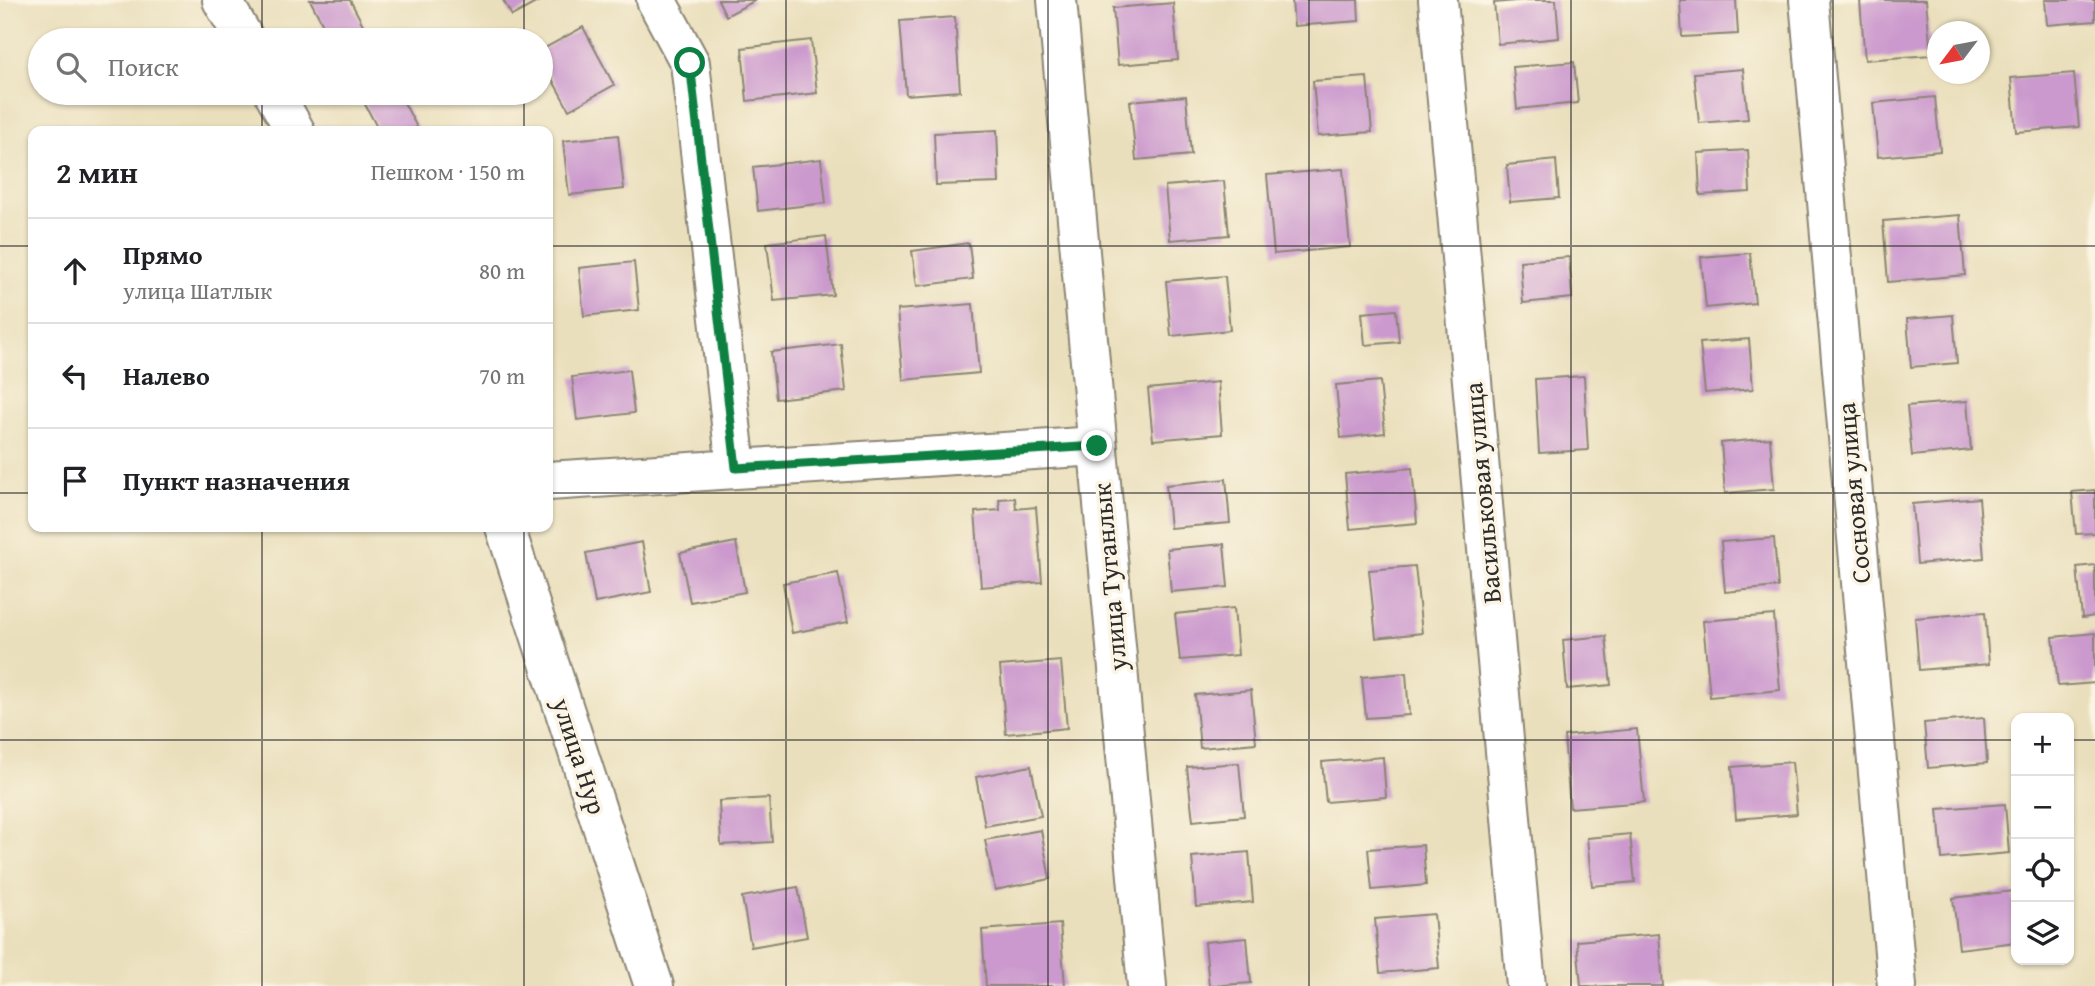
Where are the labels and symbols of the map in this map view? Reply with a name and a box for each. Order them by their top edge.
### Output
north arrow [1927,21,1990,84]
route start [674,47,705,78]
street label: Васильковая улица [1453,380,1511,605]
street label: Сосновая улица [1826,400,1880,585]
route end [1081,430,1112,461]
street label: улица Туганлык [1081,481,1137,673]
street label: улица Нур [543,692,617,819]

